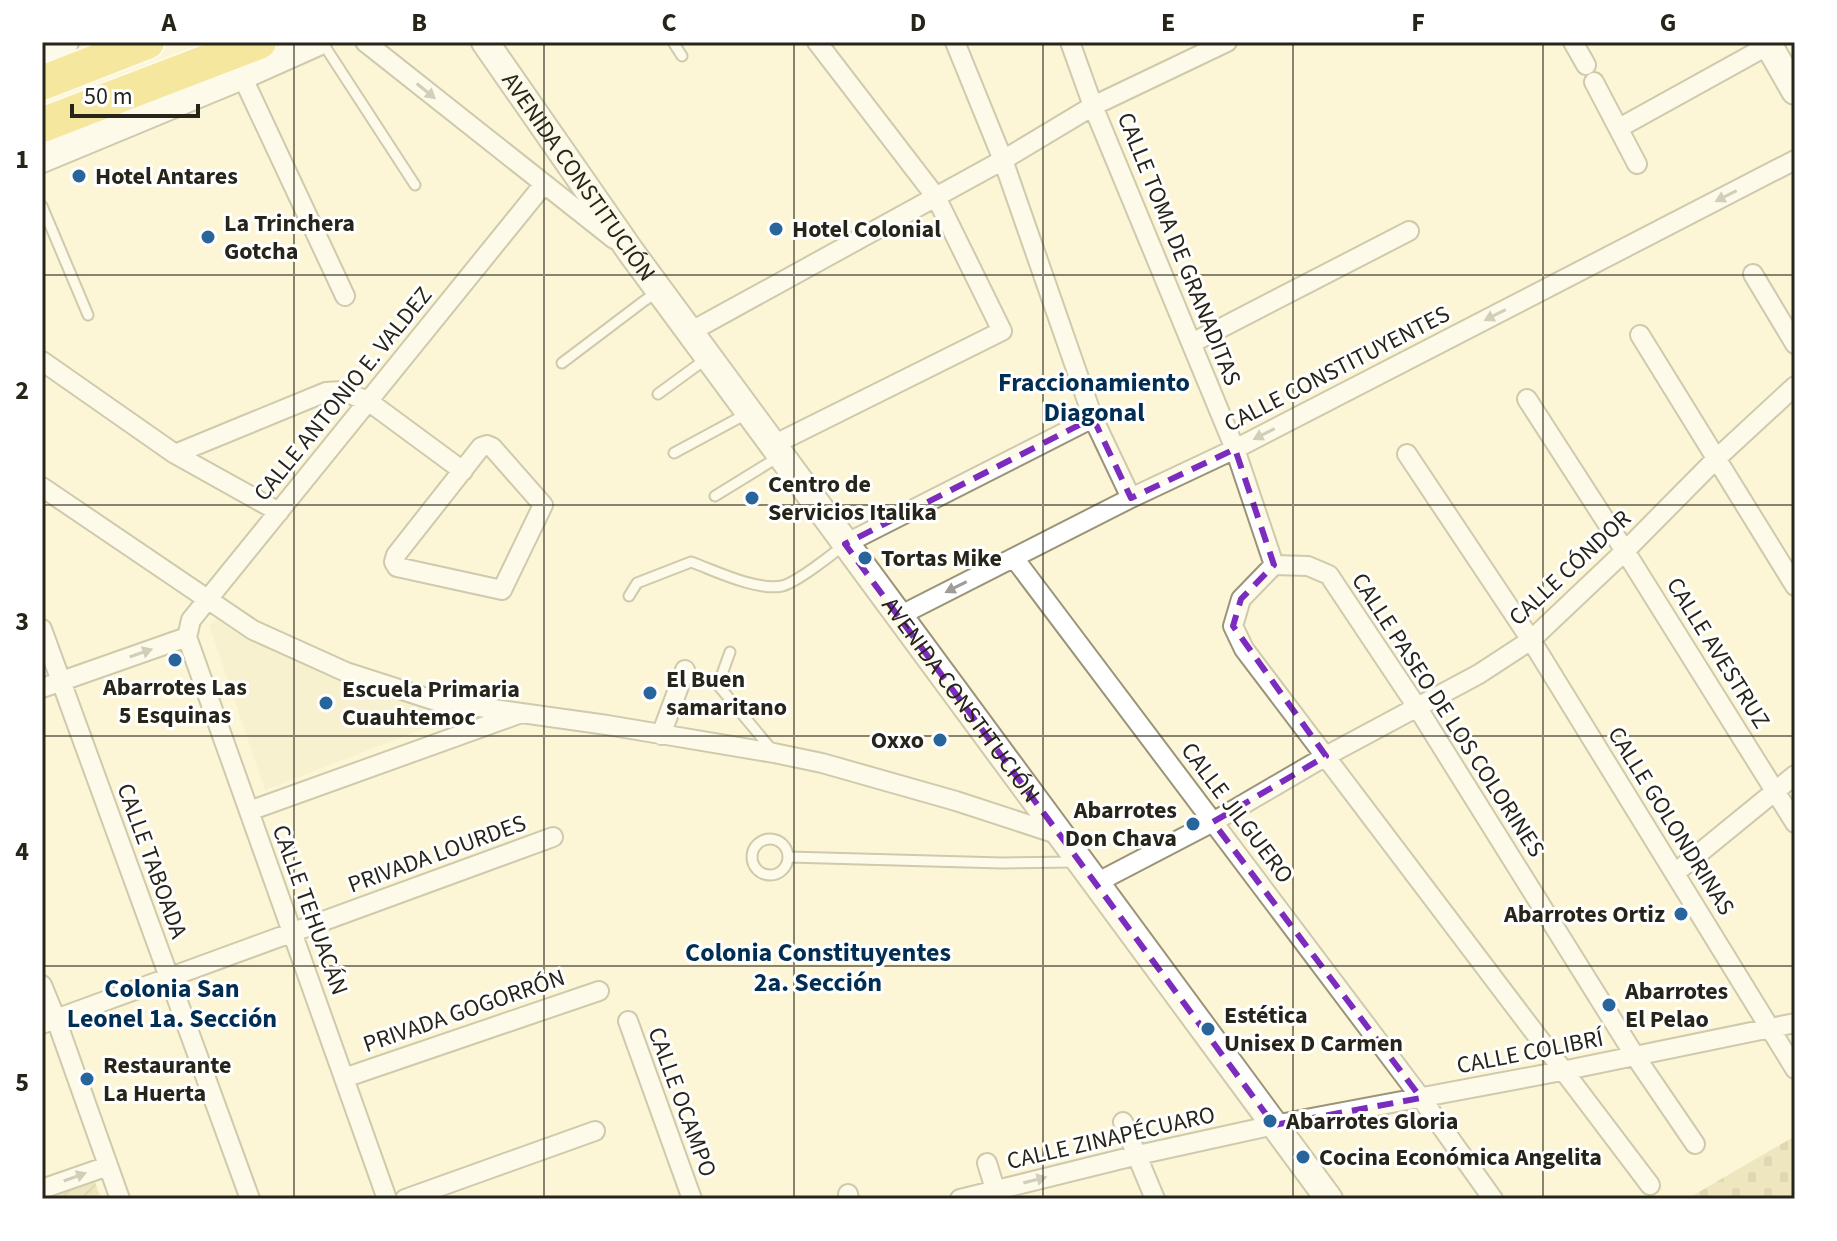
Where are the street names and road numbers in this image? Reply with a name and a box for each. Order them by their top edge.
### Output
street label: AVENIDA CONSTITUCIÓN [494,65,664,288]
street label: CALLE TOMA DE GRANADITAS [1108,107,1250,391]
street label: CALLE ANTONIO E. VALDEZ [245,279,441,509]
street label: CALLE CONSTITUYENTES [1218,297,1456,441]
street label: CALLE CÓNDOR [1501,502,1639,634]
street label: CALLE PASEO DE LOS COLORINES [1343,566,1553,864]
street label: CALLE AVESTRUZ [1657,571,1779,735]
street label: AVENIDA CONSTITUCIÓN [873,590,1049,810]
street label: CALLE GOLONDRINAS [1599,720,1743,922]
street label: CALLE JILGUERO [1172,735,1302,891]
street label: CALLE TABOADA [108,779,196,943]
street label: PRIVADA LOURDES [343,806,531,902]
street label: CALLE TEHUACÁN [263,820,357,1000]
street label: PRIVADA GOGORRÓN [358,960,570,1062]
street label: CALLE COLIBRÍ [1454,1020,1608,1083]
street label: CALLE OCAMPO [639,1022,725,1182]
street label: CALLE ZINAPÉCUARO [1003,1097,1219,1179]

